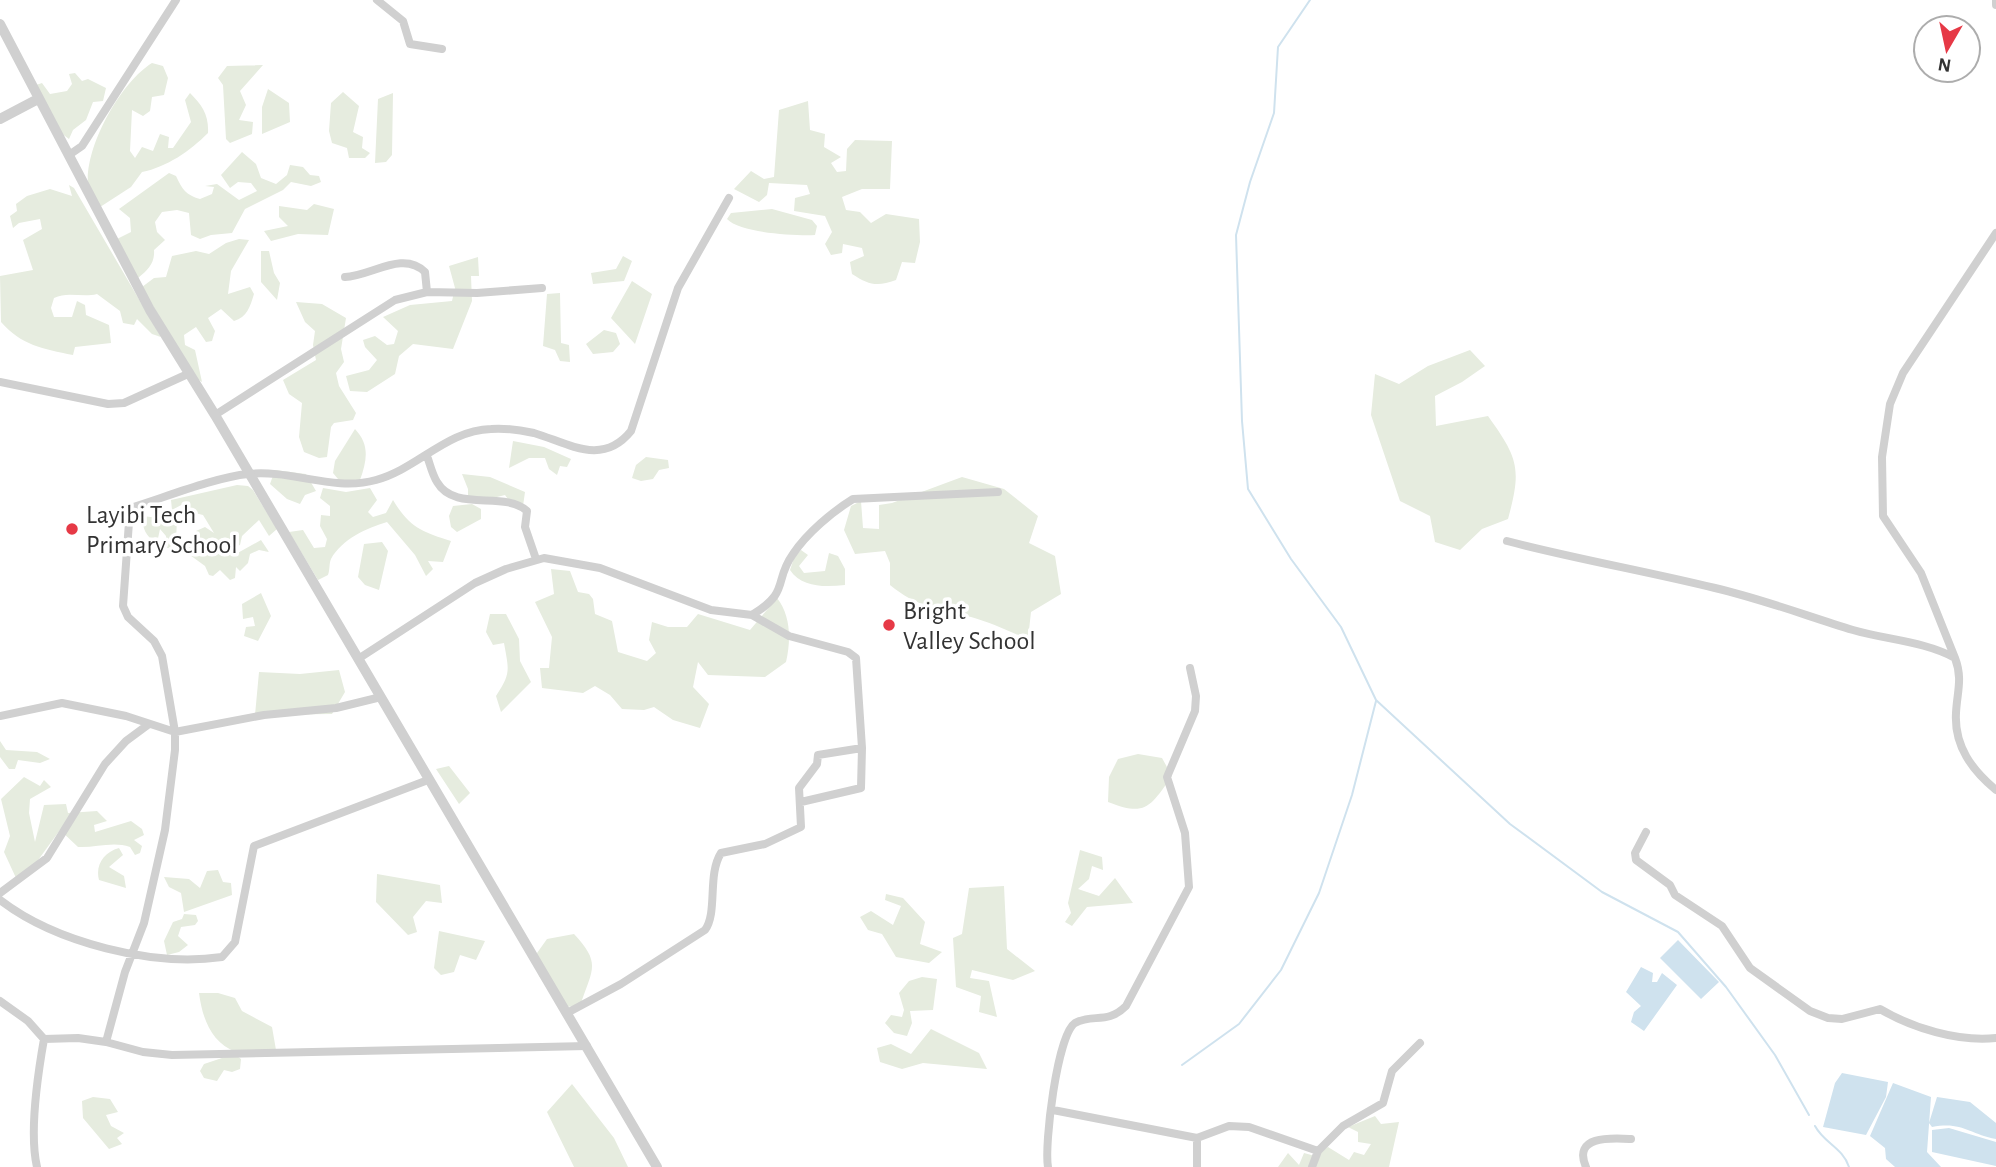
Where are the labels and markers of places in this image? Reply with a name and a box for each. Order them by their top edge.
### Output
place label: Layibi Tech Primary School [86,502,238,558]
marker: Layibi Tech Primary School [64,521,80,537]
place label: Bright Valley School [903,598,1036,654]
marker: Bright Valley School [881,617,897,633]

